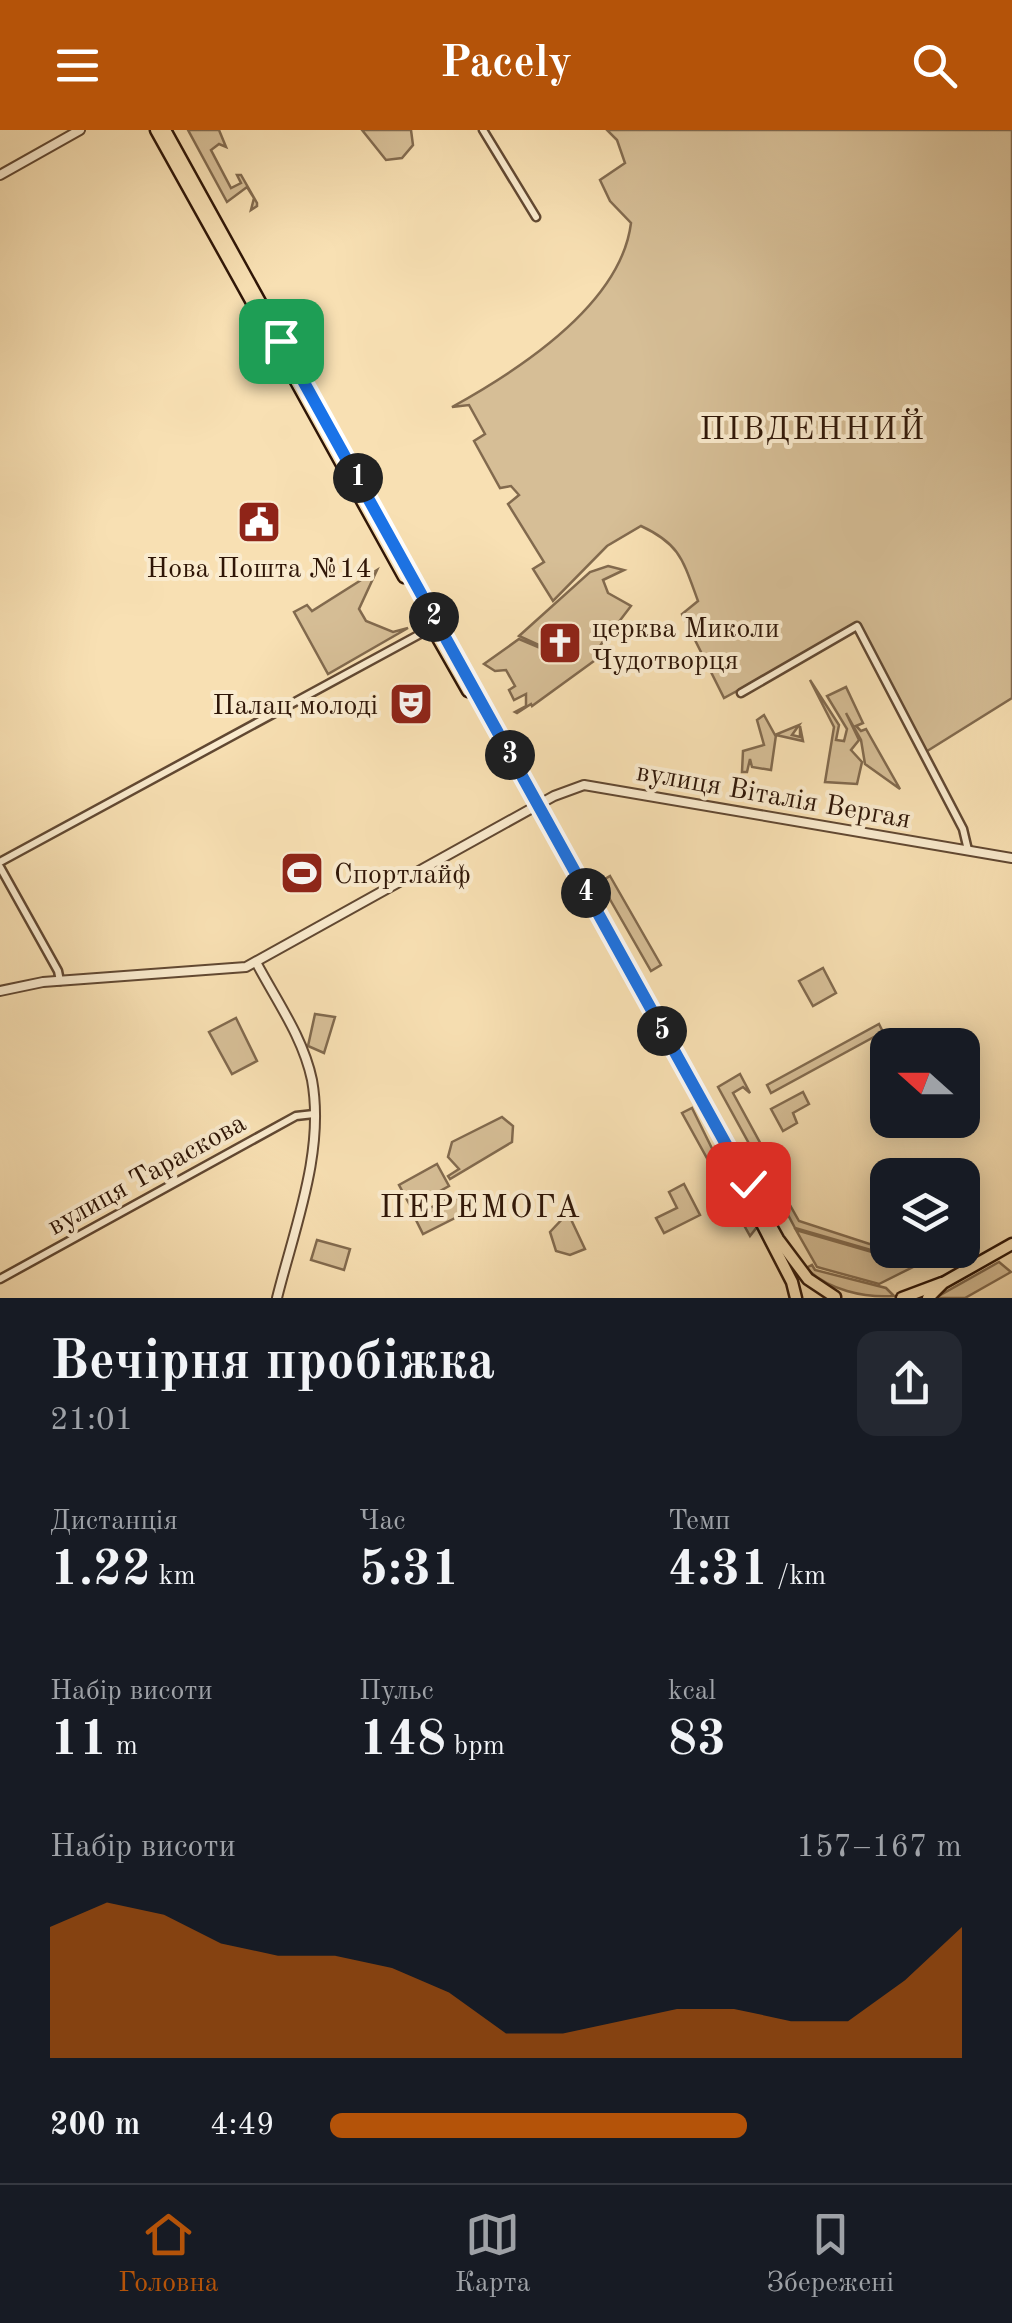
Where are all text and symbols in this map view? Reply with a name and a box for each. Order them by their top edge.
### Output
icon: menu [50,38,105,93]
icon: search [907,38,962,93]
text: Pacely [440,42,572,87]
pin [239,299,324,384]
icon: arrive [254,314,309,369]
district label: ПІВДЕННИЙ [699,408,927,447]
pin: 1 [333,453,383,503]
text: 1 [350,464,366,492]
public building icon: Нова Пошта №14 [236,499,282,545]
place label: Нова Пошта №14 [146,556,372,584]
pin: 2 [409,592,459,642]
text: 2 [426,603,442,631]
place label: церква Миколи Чудотворця [592,616,780,676]
church icon: церква Миколи Чудотворця [537,620,583,666]
theatre icon: Палац молоді [388,681,434,727]
place label: Палац молоді [212,693,378,721]
pin: 3 [485,730,535,780]
text: 3 [502,741,518,769]
street label: вулиця Віталія Вергая [634,759,913,835]
sports icon: Спортлайф [279,850,325,896]
place label: Спортлайф [334,862,471,890]
pin: 4 [561,868,611,918]
text: 4 [578,879,594,907]
pin: 5 [637,1006,687,1056]
text: 5 [654,1017,670,1045]
north arrow [870,1028,980,1138]
map controls [870,1028,980,1268]
street label: вулиця Тараскова [44,1110,251,1242]
pin [706,1142,791,1227]
icon: check [721,1157,776,1212]
button: layers [870,1158,980,1268]
district label: ПЕРЕМОГА [380,1193,582,1225]
button: share [857,1331,962,1436]
text: Вечірня пробіжка [50,1336,495,1391]
text: 21:01 [50,1405,133,1437]
text: Дистанція [50,1508,178,1536]
text: Час [359,1508,406,1536]
text: Темп [668,1508,730,1536]
text: 1.22 [50,1546,151,1596]
text: 5:31 [359,1546,460,1596]
text: 4:31 [668,1546,769,1596]
text: km [151,1563,196,1591]
text: /km [769,1563,826,1591]
text: Набір висоти [50,1678,213,1706]
text: Пульс [359,1678,434,1706]
text: kcal [668,1678,716,1706]
text: 11 [50,1716,108,1766]
text: 148 [359,1716,446,1766]
text: 83 [668,1716,726,1766]
text: m [108,1733,138,1761]
text: bpm [446,1733,505,1761]
text: Набір висоти [50,1832,236,1864]
text: 157–167 m [796,1832,962,1864]
text: 200 m [50,2110,140,2142]
text: 4:49 [210,2110,275,2142]
tab: Головна [118,2207,219,2302]
tab: Карта [455,2207,530,2302]
tab: Збережені [766,2207,894,2302]

